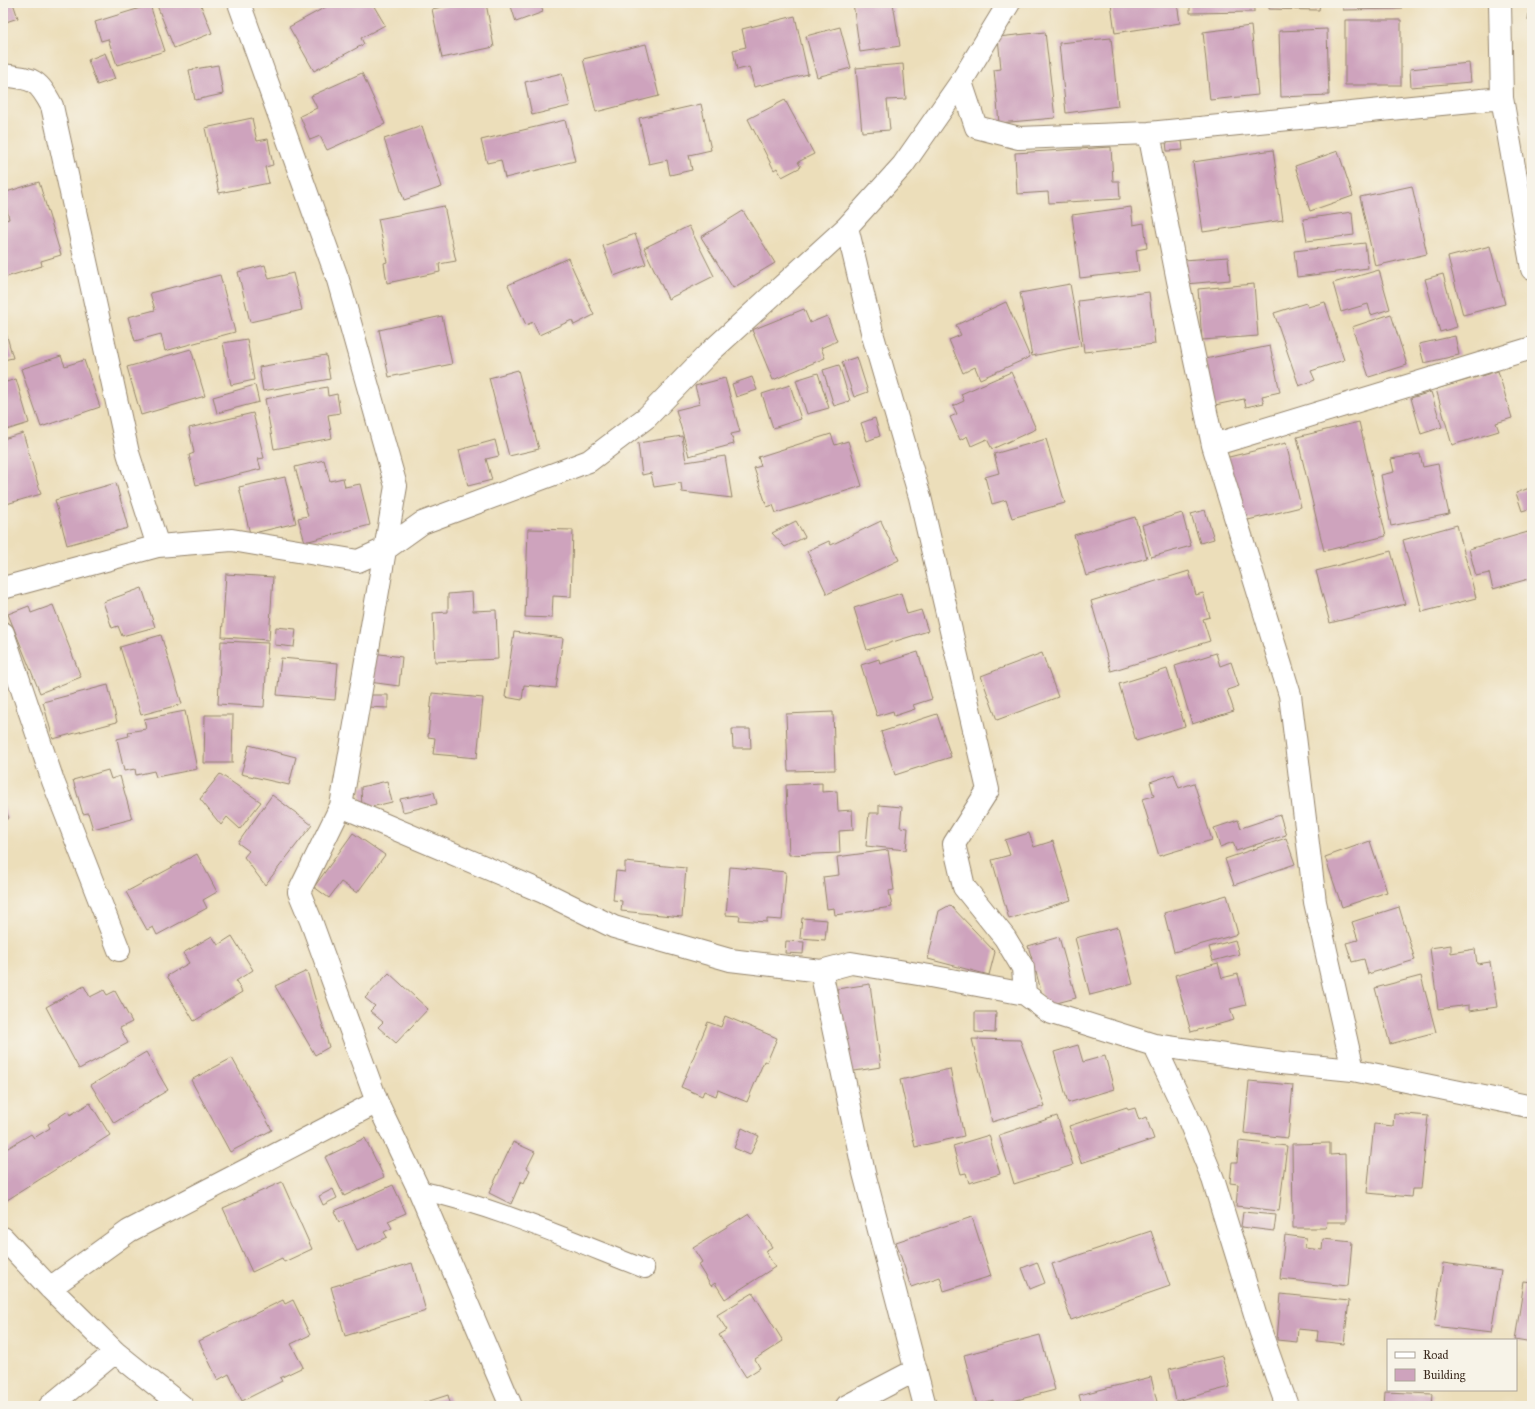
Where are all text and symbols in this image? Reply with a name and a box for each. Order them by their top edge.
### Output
legend [1387,1339,1517,1391]
text: Road [1423,1348,1449,1362]
text: Building [1423,1368,1466,1383]

